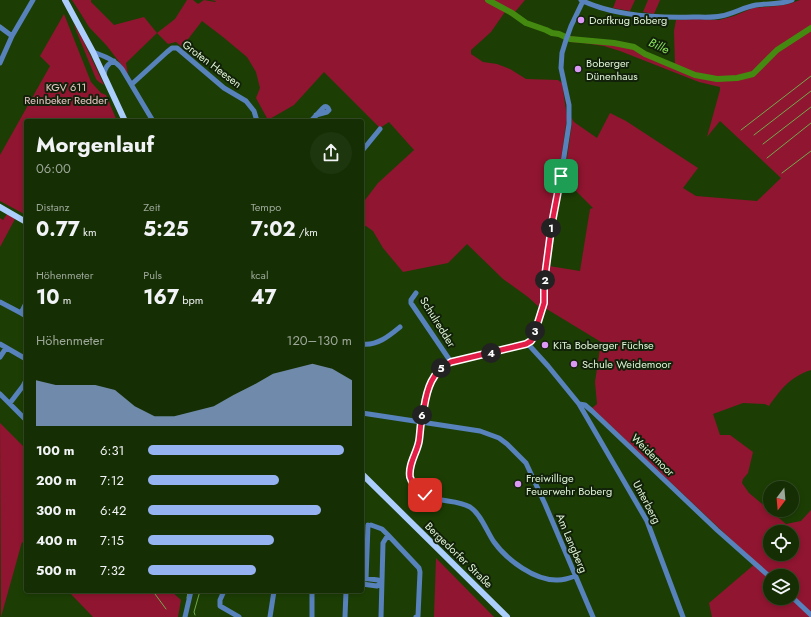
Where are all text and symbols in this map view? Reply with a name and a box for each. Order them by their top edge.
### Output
place label: Dorfkrug Boberg [589,12,667,28]
marker: Dorfkrug Boberg [576,15,586,25]
water label: Bille [646,33,672,59]
street label: Groten Heesen [179,36,245,92]
place label: Boberger Dünenhaus [586,55,638,84]
marker: Boberger Dünenhaus [573,64,583,74]
park label: KGV 611 Reinbeker Redder [24,79,108,108]
text: Morgenlauf [36,128,154,160]
button: share [310,132,352,174]
text: 06:00 [36,159,71,178]
pin [544,159,578,193]
icon: arrive [550,165,572,187]
text: Distanz [36,199,70,215]
text: Zeit [143,199,160,215]
text: Tempo [251,199,281,215]
text: 0.77 [36,215,80,244]
text: 5:25 [143,215,189,244]
text: 7:02 [251,215,296,244]
pin: 1 [541,218,561,238]
text: 1 [548,220,554,236]
text: km [80,224,97,240]
text: /km [296,224,318,240]
text: Höhenmeter [36,267,93,283]
text: Puls [143,267,162,283]
text: kcal [251,267,268,283]
pin: 2 [535,270,555,290]
text: 2 [541,272,549,288]
text: 10 [36,283,59,312]
text: 167 [143,283,179,312]
text: 47 [251,283,277,312]
text: m [59,292,71,308]
text: bpm [179,292,203,308]
street label: Schulredder [416,294,460,350]
pin: 3 [525,321,545,341]
text: 3 [532,323,538,339]
text: Höhenmeter [36,331,104,350]
text: 120–130 m [287,331,352,350]
place label: KiTa Boberger Füchse [553,337,654,353]
marker: KiTa Boberger Füchse [540,340,550,350]
pin: 4 [481,343,501,363]
text: 4 [487,345,495,361]
place label: Schule Weidemoor [582,356,671,372]
pin: 5 [431,358,451,378]
marker: Schule Weidemoor [569,359,579,369]
text: 5 [437,360,445,376]
pin: 6 [412,405,432,425]
text: 6 [418,407,426,423]
street label: Weidemoor [628,430,678,480]
text: 100 m [36,441,74,460]
text: 6:31 [100,441,124,460]
place label: Freiwillige Feuerwehr Boberg [526,470,612,499]
text: 200 m [36,471,76,490]
text: 7:12 [100,471,124,490]
pin [408,478,442,512]
street label: Unterberg [629,478,665,526]
marker: Freiwillige Feuerwehr Boberg [513,479,523,489]
north arrow [763,481,799,517]
map controls [763,481,799,605]
icon: check [414,484,436,506]
text: 300 m [36,501,76,520]
text: 6:42 [100,501,126,520]
street label: Am Langberg [552,511,592,575]
street label: Bergedorfer Straße [421,518,497,592]
button: locate [763,525,799,561]
text: 400 m [36,531,77,550]
text: 7:15 [100,531,124,550]
text: 500 m [36,561,76,580]
text: 7:32 [100,561,125,580]
button: layers [763,569,799,605]

